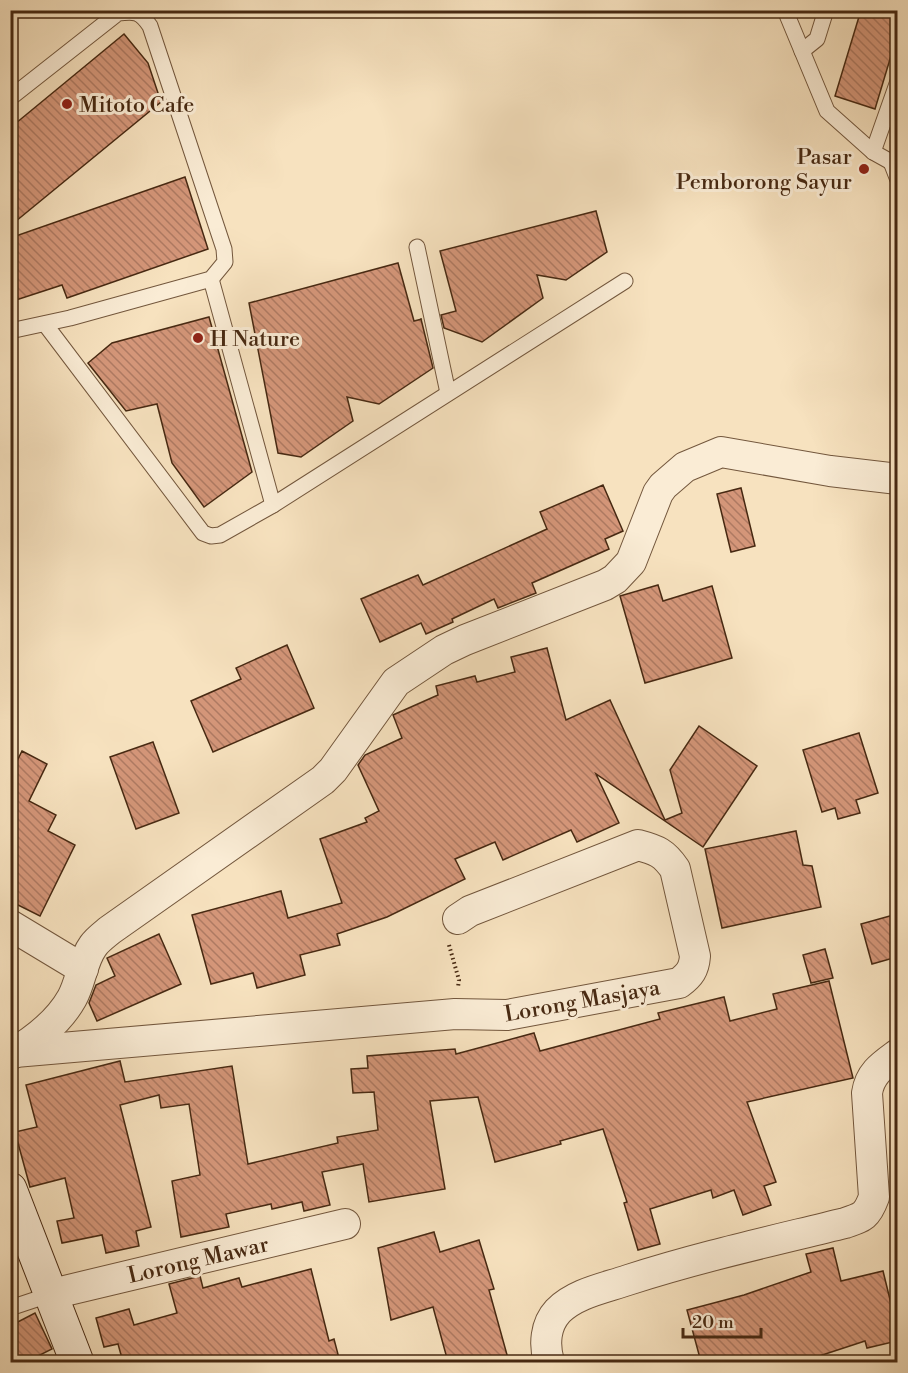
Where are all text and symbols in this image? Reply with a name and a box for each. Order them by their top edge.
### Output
place label: Mitoto Cafe [79,92,194,119]
marker: Mitoto Cafe [60,97,74,111]
place label: Pasar Pemborong Sayur [676,144,852,196]
marker: Pasar Pemborong Sayur [857,162,871,176]
place label: H Nature [210,326,300,353]
marker: H Nature [191,331,205,345]
street label: Lorong Masjaya [502,974,663,1028]
street label: Lorong Mawar [125,1231,272,1290]
scale bar [683,1301,761,1339]
text: 20 m [692,1311,734,1334]

